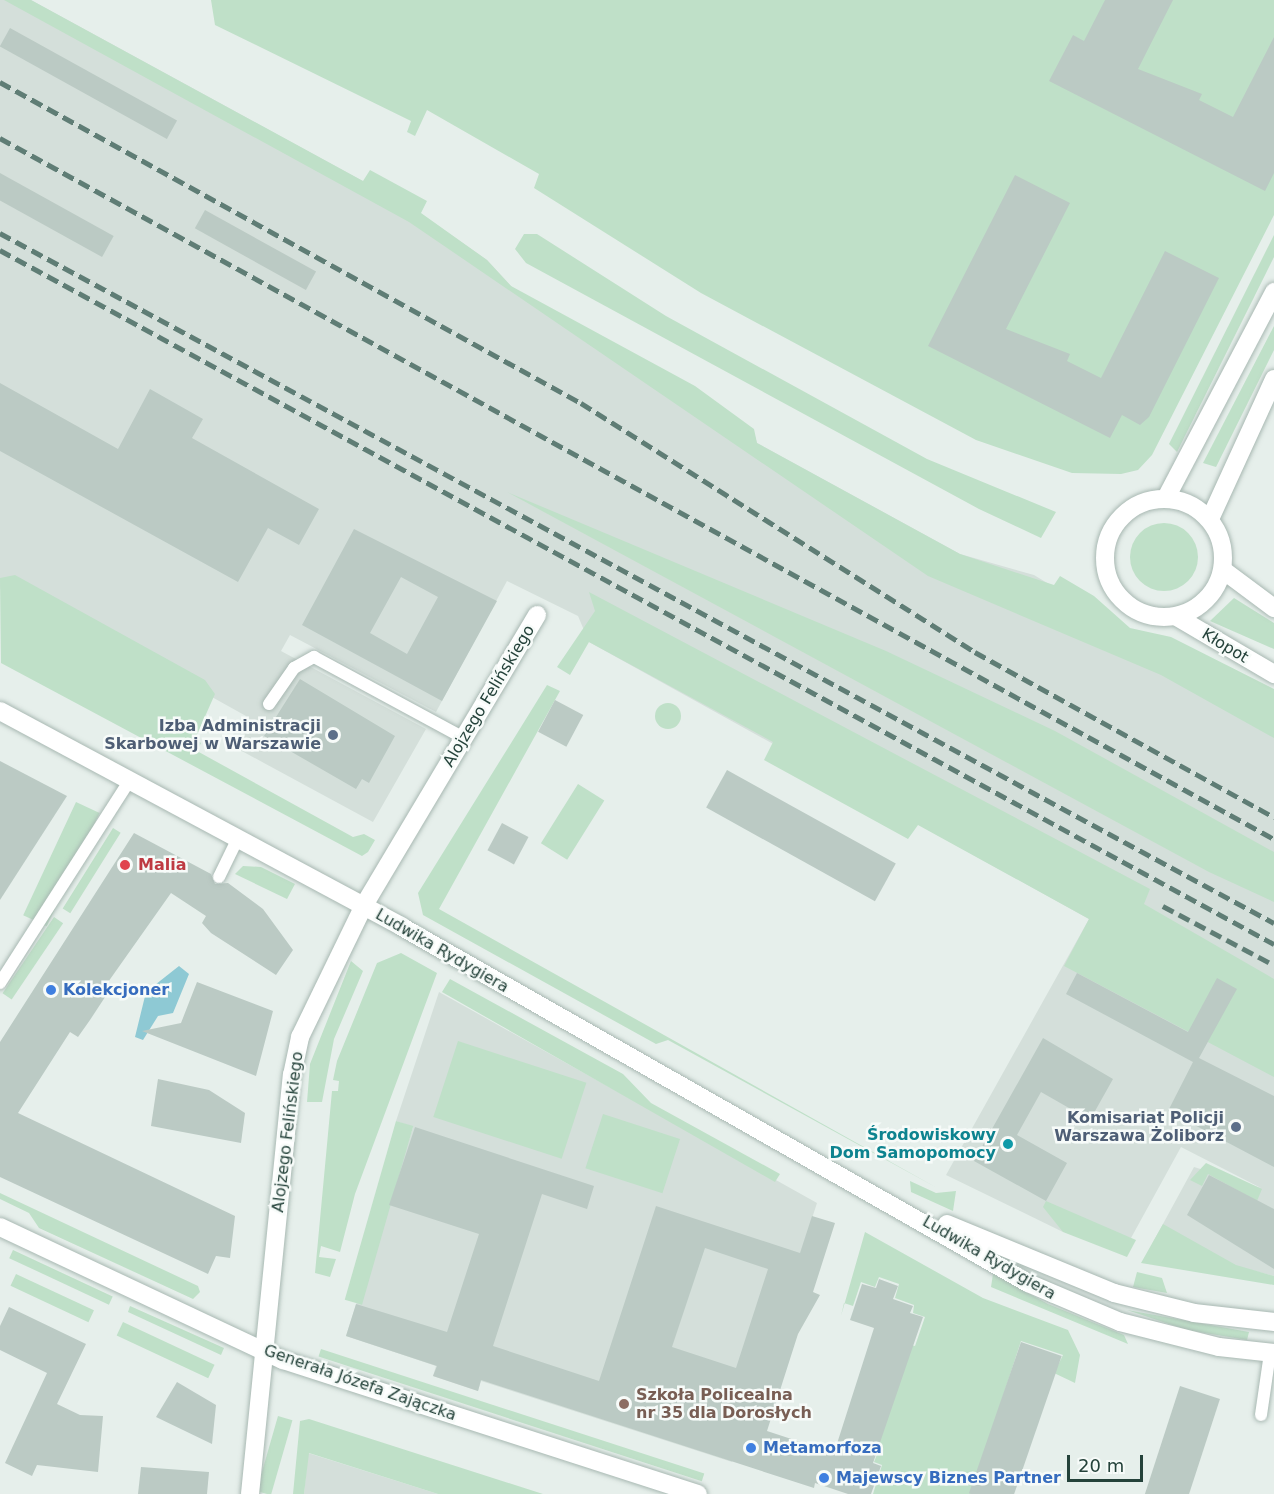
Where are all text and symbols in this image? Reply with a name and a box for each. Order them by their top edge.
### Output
street label: Alojzego Felińskiego [439,622,539,770]
street label: Kłopot [1198,625,1252,667]
place label: Izba Administracji Skarbowej w Warszawie [104,716,321,754]
marker: Izba Administracji Skarbowej w Warszawie [326,728,340,742]
place label: Malia [138,855,186,875]
marker: Malia [116,856,134,874]
street label: Ludwika Rydygiera [372,905,512,997]
place label: Kolekcjoner [63,980,169,1000]
marker: Kolekcjoner [44,983,58,997]
street label: Alojzego Felińskiego [269,1050,307,1214]
place label: Komisariat Policji Warszawa Żoliborz [1054,1108,1224,1146]
marker: Komisariat Policji Warszawa Żoliborz [1229,1120,1243,1134]
place label: Środowiskowy Dom Samopomocy [829,1125,996,1163]
marker: Środowiskowy Dom Samopomocy [1001,1137,1015,1151]
street label: Ludwika Rydygiera [919,1212,1059,1304]
street label: Generała Józefa Zajączka [261,1341,459,1425]
place label: Szkoła Policealna nr 35 dla Dorosłych [636,1385,812,1423]
marker: Szkoła Policealna nr 35 dla Dorosłych [617,1397,631,1411]
place label: Metamorfoza [763,1438,882,1458]
marker: Metamorfoza [744,1441,758,1455]
scale bar [1070,1443,1146,1481]
text: 20 m [1078,1455,1124,1476]
place label: Majewscy Biznes Partner [836,1468,1061,1488]
marker: Majewscy Biznes Partner [817,1471,831,1485]

